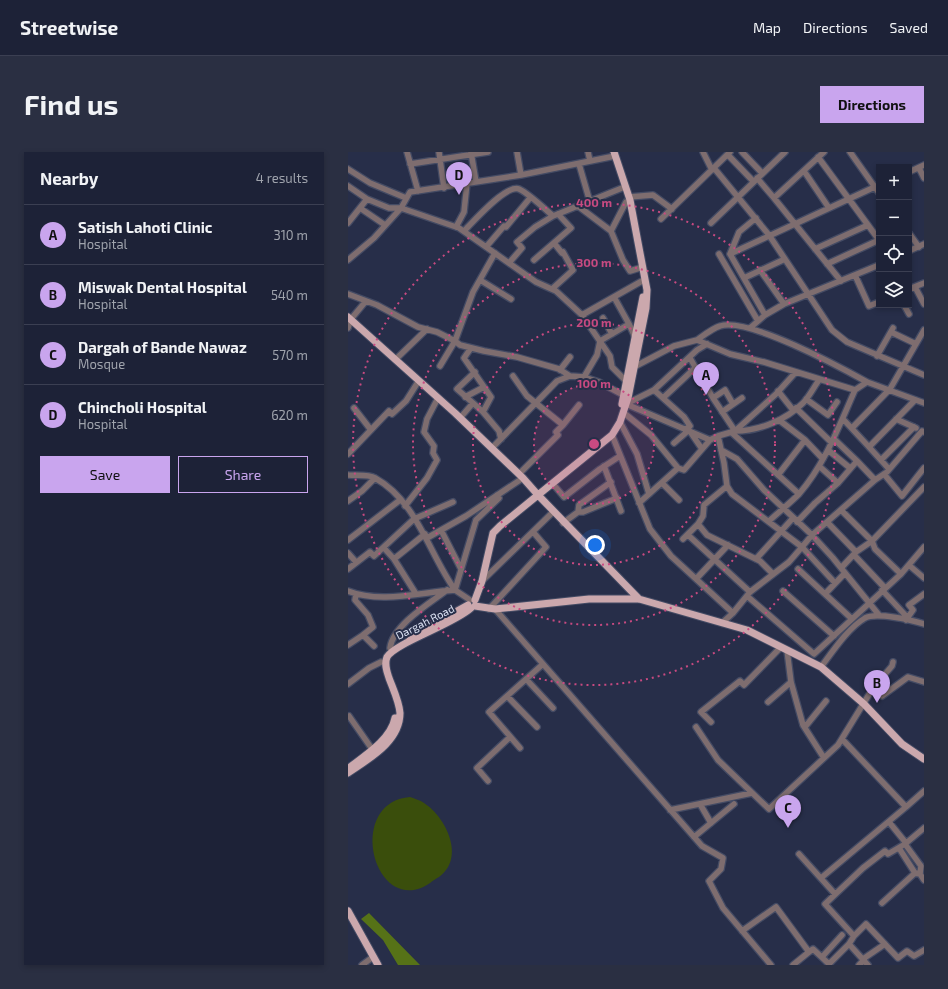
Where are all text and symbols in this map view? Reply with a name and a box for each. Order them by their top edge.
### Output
text: Streetwise [20,16,118,39]
text: Map [753,19,781,36]
text: Directions [803,19,868,36]
text: Saved [890,19,928,36]
button: Directions [820,86,924,123]
text: Find us [24,87,118,121]
pin: D [446,162,472,195]
map controls [876,164,912,308]
button: + [876,164,912,200]
text: Nearby [40,168,98,188]
text: 4 results [256,170,308,186]
text: 400 m [576,195,612,209]
button: − [876,200,912,236]
text: Satish Lahoti Clinic [78,218,212,236]
text: A [49,227,57,243]
text: 310 m [273,227,308,243]
text: Hospital [78,236,127,252]
button: locate [876,236,912,272]
text: 300 m [576,255,612,269]
button: layers [876,272,912,308]
text: Miswak Dental Hospital [78,278,247,296]
text: B [49,287,57,303]
text: 540 m [271,287,308,303]
text: Hospital [78,296,127,312]
text: 200 m [576,315,612,329]
text: Dargah of Bande Nawaz [78,338,247,356]
text: C [49,347,57,363]
text: 570 m [272,347,308,363]
text: Mosque [78,356,125,372]
pin: A [693,362,719,395]
text: 100 m [577,376,611,390]
text: Chincholi Hospital [78,398,207,416]
text: D [49,407,57,423]
text: 620 m [271,407,308,423]
text: Hospital [78,416,127,432]
centre of rings [587,437,601,451]
button: Save [40,456,170,493]
button: Share [178,456,308,493]
your location [585,535,605,555]
street label: Dargah Road [393,601,456,642]
pin: B [864,670,890,703]
pin: C [775,795,801,828]

